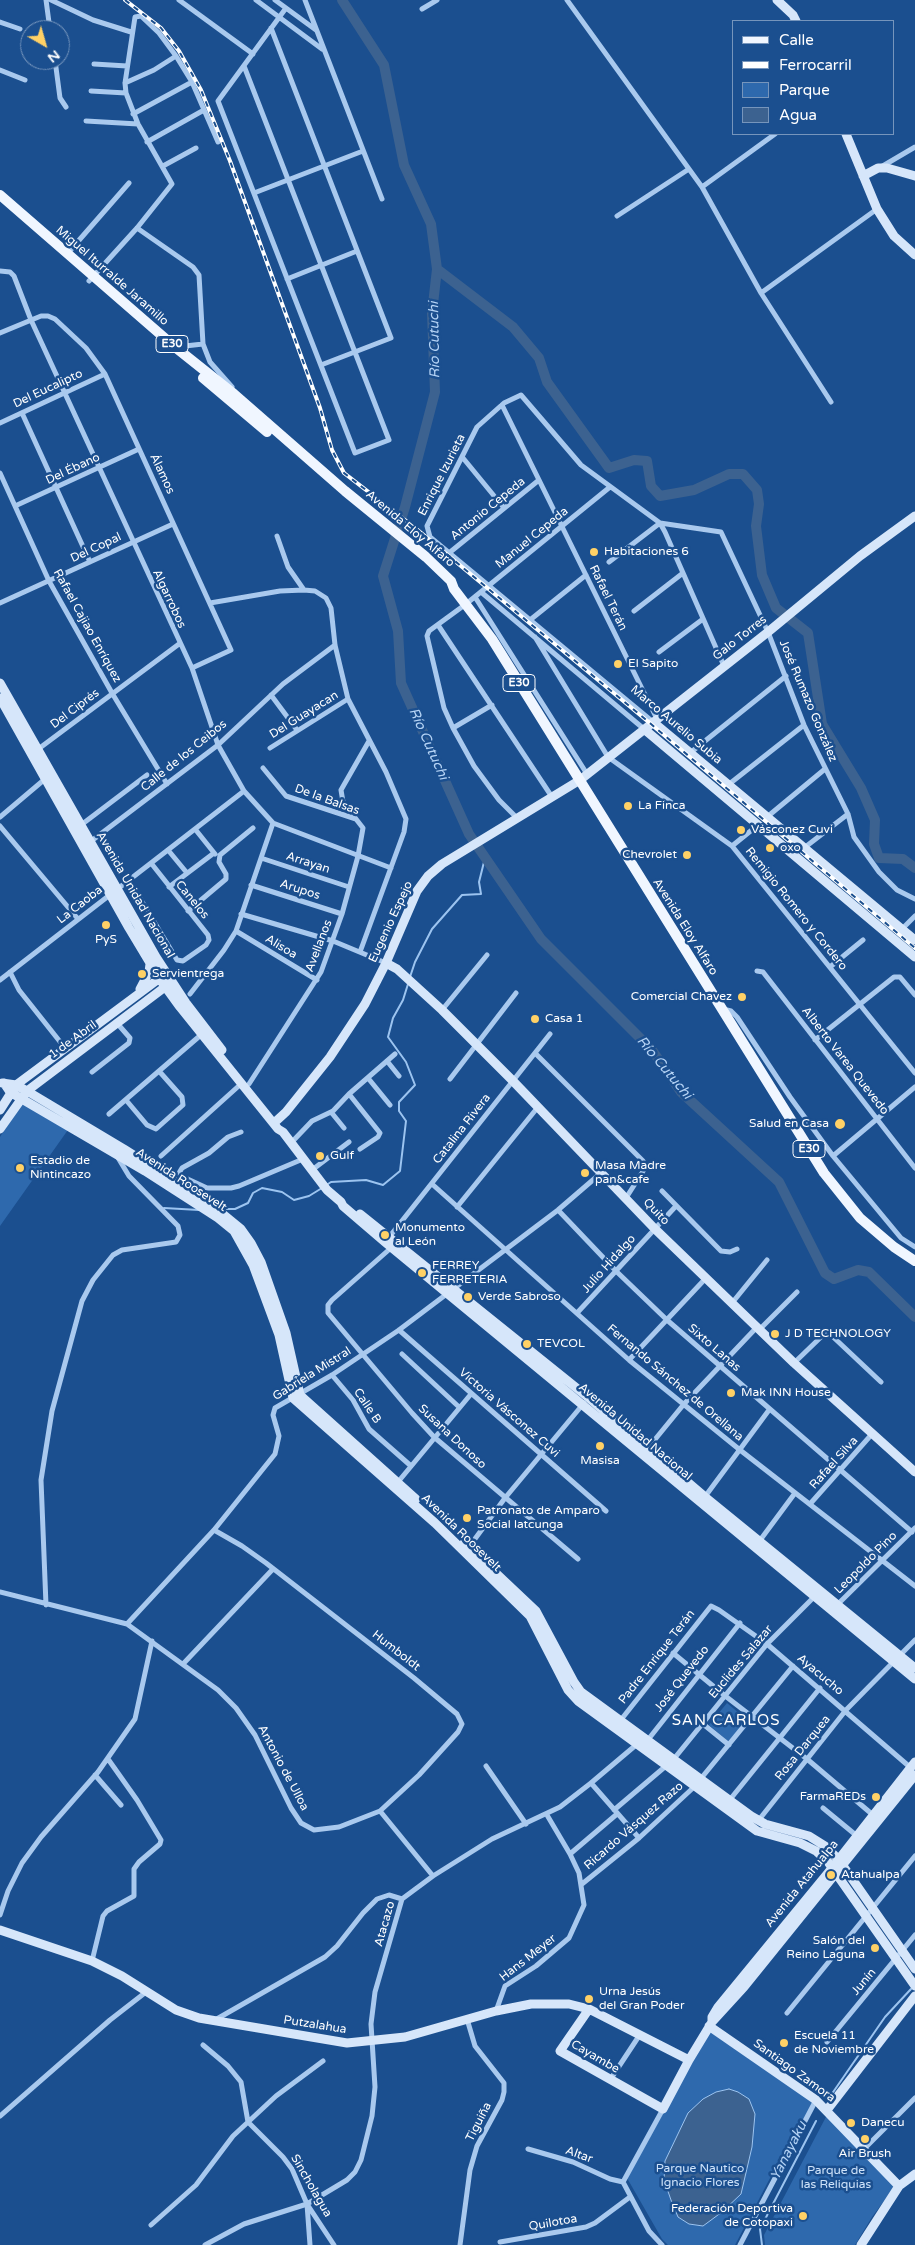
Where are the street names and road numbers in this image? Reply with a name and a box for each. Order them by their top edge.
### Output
street label: Miguel Iturralde Jaramillo [53,223,171,329]
road number: E30 [156,336,188,352]
street label: Del Eucalipto [11,367,85,411]
street label: Enrique Izurieta [415,432,469,518]
street label: Del Ébano [44,450,102,488]
street label: Álamos [146,452,178,496]
street label: Antonio Cepeda [448,474,528,544]
street label: Avenida Eloy Alfaro [363,488,457,570]
street label: Manuel Cepeda [493,504,571,572]
street label: Del Copal [68,530,124,566]
street label: Rafael Terán [586,563,630,633]
street label: Rafael Cajiao Enríquez [50,567,124,685]
street label: Algarrobos [149,567,189,631]
street label: Galo Torres [710,612,770,664]
street label: José Rumazo González [776,638,840,764]
road number: E30 [503,674,535,691]
street label: Marco Aurelio Subia [627,682,725,768]
street label: Del Ciprés [48,686,102,732]
street label: Del Guayacan [267,688,341,742]
street label: Calle de los Ceibos [138,717,230,795]
street label: De la Balsas [293,782,361,818]
street label: Avenida Unidad Nacional [93,829,177,961]
street label: Remigio Romero y Cordero [742,845,850,973]
street label: Arrayan [284,849,332,877]
street label: Avenida Eloy Alfaro [649,876,721,978]
street label: Arupos [278,877,322,903]
street label: Canelos [172,878,212,922]
street label: Eugenio Espejo [366,879,416,965]
street label: La Caoba [54,883,106,927]
street label: Avellanos [302,918,336,974]
street label: Alisoa [262,932,300,962]
street label: Alberto Varea Quevedo [798,1004,892,1118]
street label: 1 de Abril [46,1018,100,1062]
street label: Catalina Rivera [430,1091,494,1167]
road number: E30 [793,1140,825,1158]
street label: Avenida Roosevelt [133,1145,229,1215]
street label: Quito [640,1196,672,1228]
street label: Julio Hidalgo [579,1232,639,1296]
street label: Sixto Lanas [685,1321,743,1375]
street label: Fernando Sánchez de Orellana [604,1322,746,1444]
street label: Gabriela Mistral [270,1344,354,1404]
street label: Victoria Vásconez Cuvi [456,1365,562,1461]
street label: Avenida Unidad Nacional [575,1380,695,1484]
street label: Calle B [350,1386,384,1426]
street label: Susana Donoso [415,1402,489,1472]
street label: Rafael Silva [807,1434,861,1492]
street label: Avenida Roosevelt [418,1491,504,1575]
street label: Leopoldo Pino [832,1529,900,1597]
street label: Padre Enrique Terán [616,1607,698,1707]
street label: Euclides Salazar [706,1622,776,1702]
street label: Humboldt [369,1628,423,1674]
street label: José Quevedo [652,1643,712,1715]
street label: Ayacucho [794,1651,846,1699]
street label: Rosa Darquea [772,1712,834,1784]
street label: Antonio de Ulloa [254,1723,312,1813]
street label: Ricardo Vásquez Razo [582,1779,686,1873]
street label: Avenida Atahualpa [762,1838,842,1930]
street label: Atacazo [372,1900,398,1948]
street label: Hans Meyer [497,1931,559,1985]
street label: Junín [849,1966,879,1998]
street label: Putzalahua [282,2013,348,2037]
street label: Santiago Zamora [750,2036,838,2106]
street label: Cayambe [568,2037,622,2077]
street label: Tiguiña [463,2100,495,2144]
street label: Altar [563,2143,595,2167]
street label: Sincholagua [287,2152,335,2220]
street label: Quilotoa [528,2212,578,2234]

